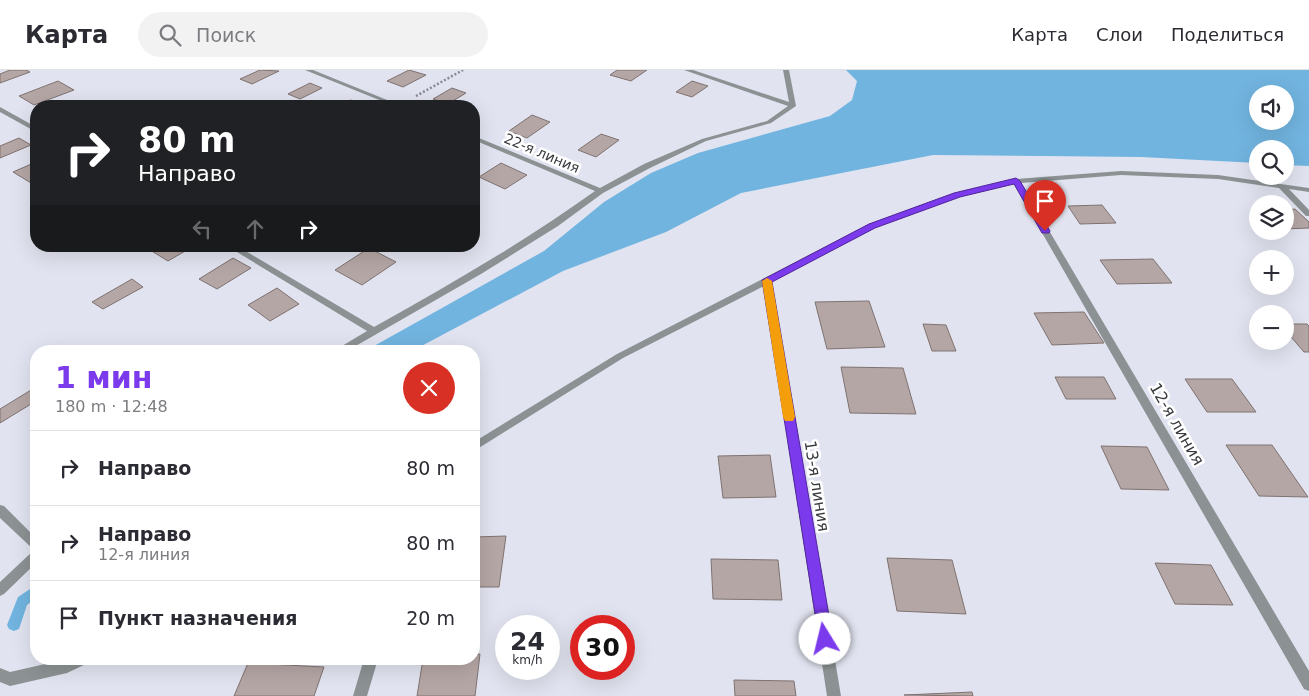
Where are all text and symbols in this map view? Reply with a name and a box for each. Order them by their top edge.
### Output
search box [138,12,488,57]
text: Карта [25,21,108,49]
icon: search [156,21,184,49]
text: Поиск [196,24,256,46]
text: Карта [1011,24,1068,45]
text: Слои [1096,24,1143,45]
text: Поделиться [1171,24,1284,45]
map controls [1249,85,1294,350]
button: sound [1249,85,1294,130]
icon: right [55,120,120,185]
text: 80 m [138,120,235,160]
street label: 22-я линия [502,130,582,176]
button: search [1249,140,1294,185]
text: Направо [138,161,236,186]
pin [1024,180,1066,231]
icon: arrive [1031,187,1059,215]
button: layers [1249,195,1294,240]
icon: left [188,215,216,243]
icon: ahead [241,215,269,243]
icon: right [294,215,322,243]
button: + [1249,250,1294,295]
button: − [1249,305,1294,350]
text: 1 мин [55,360,153,395]
button: close [403,362,455,414]
street label: 12-я линия [1146,379,1208,469]
text: 180 m · 12:48 [55,397,168,416]
street label: 13-я линия [800,439,834,533]
icon: right [55,454,83,482]
text: Направо [98,457,191,479]
text: 80 m [406,457,455,479]
text: Направо [98,523,191,545]
icon: right [55,529,83,557]
text: 80 m [406,532,455,554]
text: 12-я линия [98,545,190,564]
icon: arrive [55,604,83,632]
text: Пункт назначения [98,607,297,629]
text: 20 m [406,607,455,629]
position arrow [798,612,850,664]
speed limit sign: 30 [570,615,635,680]
text: 24 [510,627,545,656]
text: km/h [512,653,543,667]

